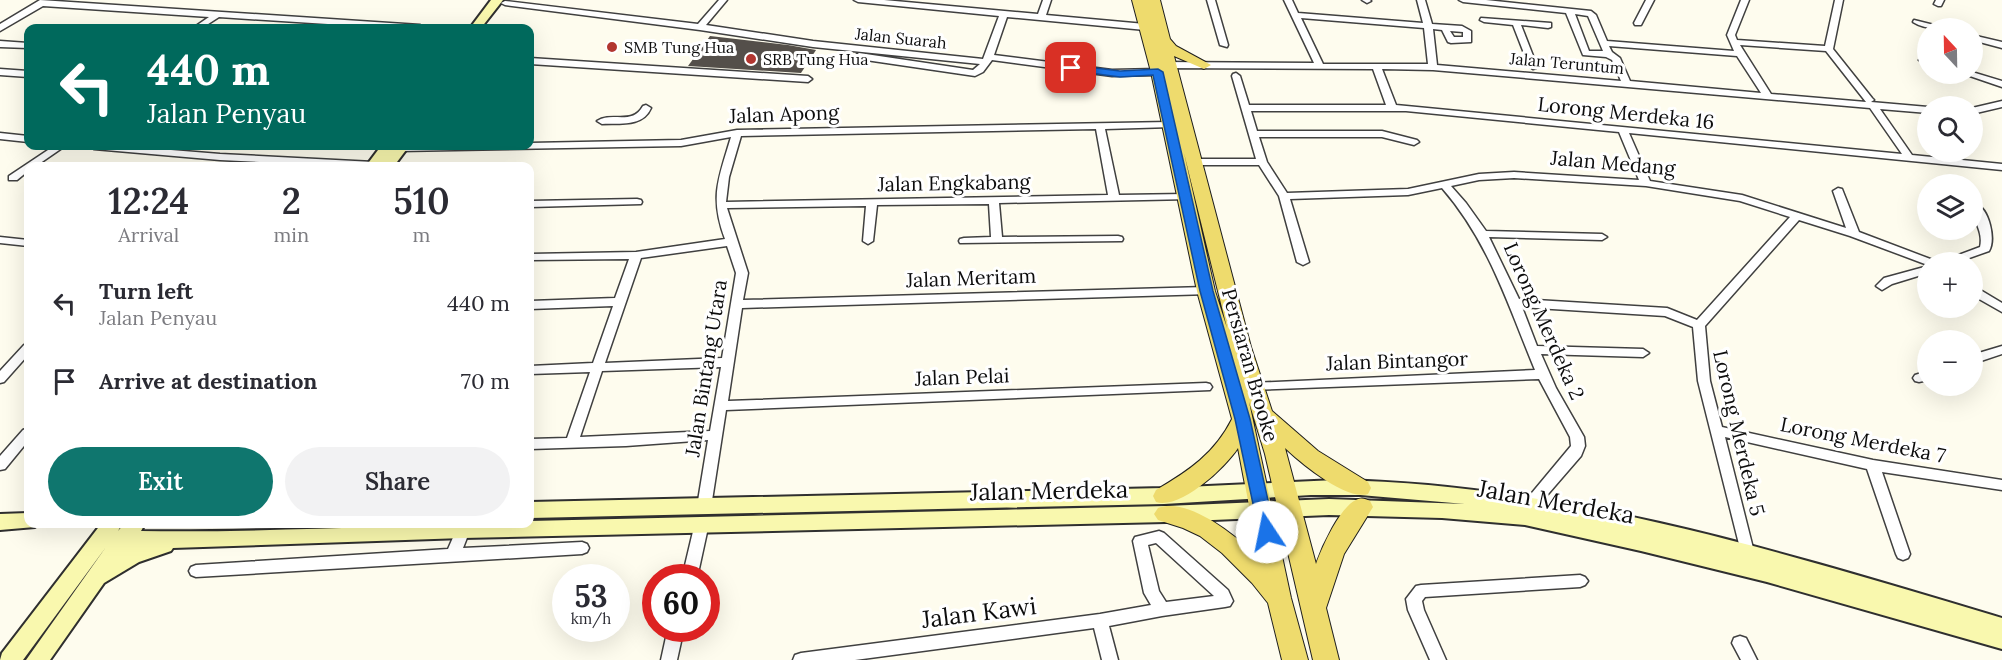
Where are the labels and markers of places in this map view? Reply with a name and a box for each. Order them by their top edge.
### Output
place label: SMB Tung Hua [624,37,734,57]
marker: SMB Tung Hua [605,40,619,54]
pin [1045,42,1096,93]
place label: SRB Tung Hua [763,49,869,69]
marker: SRB Tung Hua [744,52,758,66]

